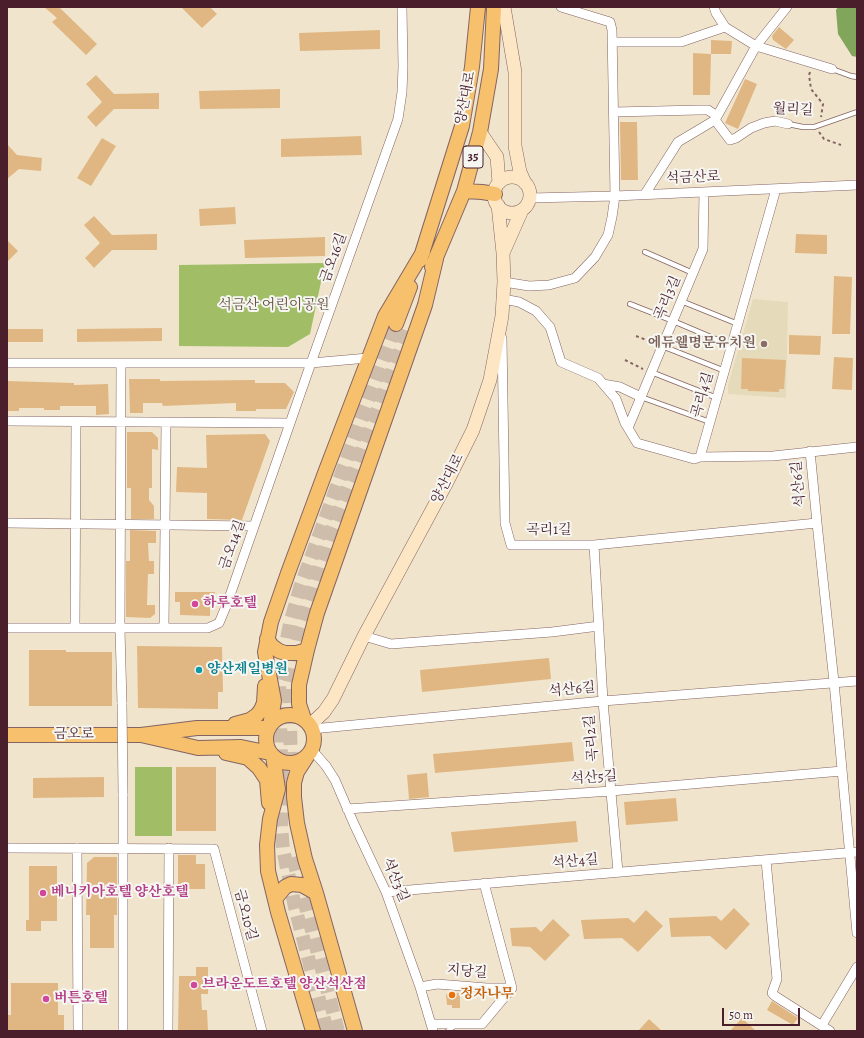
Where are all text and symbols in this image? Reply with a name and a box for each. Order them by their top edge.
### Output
street label: 양산대로 [453,70,479,126]
street label: 월리길 [772,101,814,119]
road number: 35 [463,146,483,168]
street label: 석금산로 [666,169,720,187]
street label: 금오16길 [317,231,351,285]
street label: 곡리3길 [651,273,685,323]
park label: 석금산 어린이공원 [219,298,329,314]
place label: 에듀웰명문유치원 [648,336,756,352]
marker: 에듀웰명문유치원 [759,339,769,349]
street label: 곡리4길 [688,370,718,420]
street label: 양산대로 [428,451,468,507]
street label: 석산6길 [789,460,809,508]
street label: 금오14길 [217,518,249,572]
street label: 곡리1길 [526,523,572,539]
place label: 하루호텔 [203,596,257,612]
marker: 하루호텔 [190,599,200,609]
place label: 양산제일병원 [207,662,288,678]
marker: 양산제일병원 [194,665,204,675]
street label: 석산6길 [548,680,596,700]
street label: 곡리2길 [582,714,602,762]
street label: 금오로 [54,727,94,743]
street label: 석산5길 [570,768,618,788]
street label: 석산4길 [551,852,599,872]
street label: 석산3길 [378,855,412,905]
place label: 베니키아호텔 양산호텔 [51,885,189,901]
street label: 금오10길 [230,887,260,943]
marker: 베니키아호텔 양산호텔 [38,888,48,898]
street label: 지당길 [446,962,488,982]
place label: 브라운도트호텔 양산석산점 [202,977,367,993]
marker: 브라운도트호텔 양산석산점 [189,980,199,990]
place label: 정자나무 [460,987,514,1003]
marker: 정자나무 [447,990,457,1000]
place label: 버튼호텔 [54,991,108,1007]
marker: 버튼호텔 [41,994,51,1004]
scale bar [724,1000,802,1026]
text: 50 m [729,1007,753,1023]

